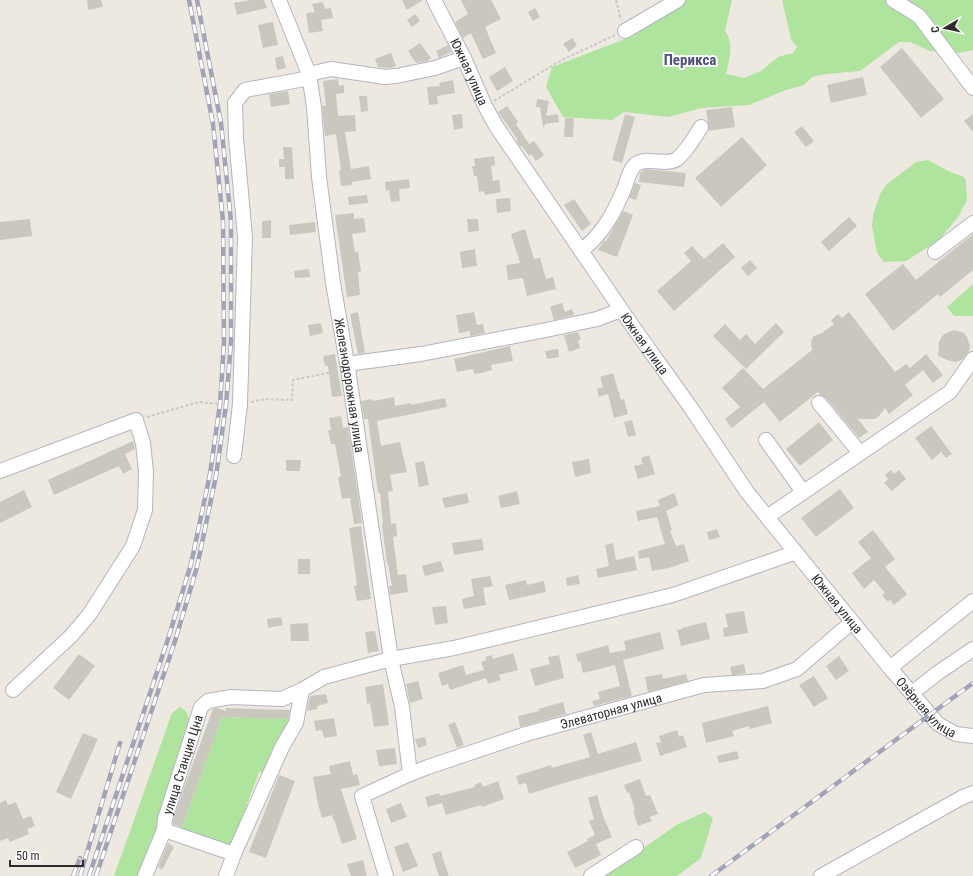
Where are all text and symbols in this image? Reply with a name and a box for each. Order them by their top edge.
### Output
north arrow [925,8,965,48]
text: С [929,25,943,34]
street label: Южная улица [447,36,491,108]
district label: Перикса [664,51,716,69]
street label: Южная улица [617,310,672,377]
street label: Железнодорожная улица [331,317,367,454]
street label: Южная улица [809,571,866,637]
street label: Озёрная улица [893,674,959,741]
street label: Элеваторная улица [558,690,663,732]
street label: улица Станция Цна [160,713,206,817]
scale bar [10,842,83,868]
text: 50 m [16,849,40,863]

